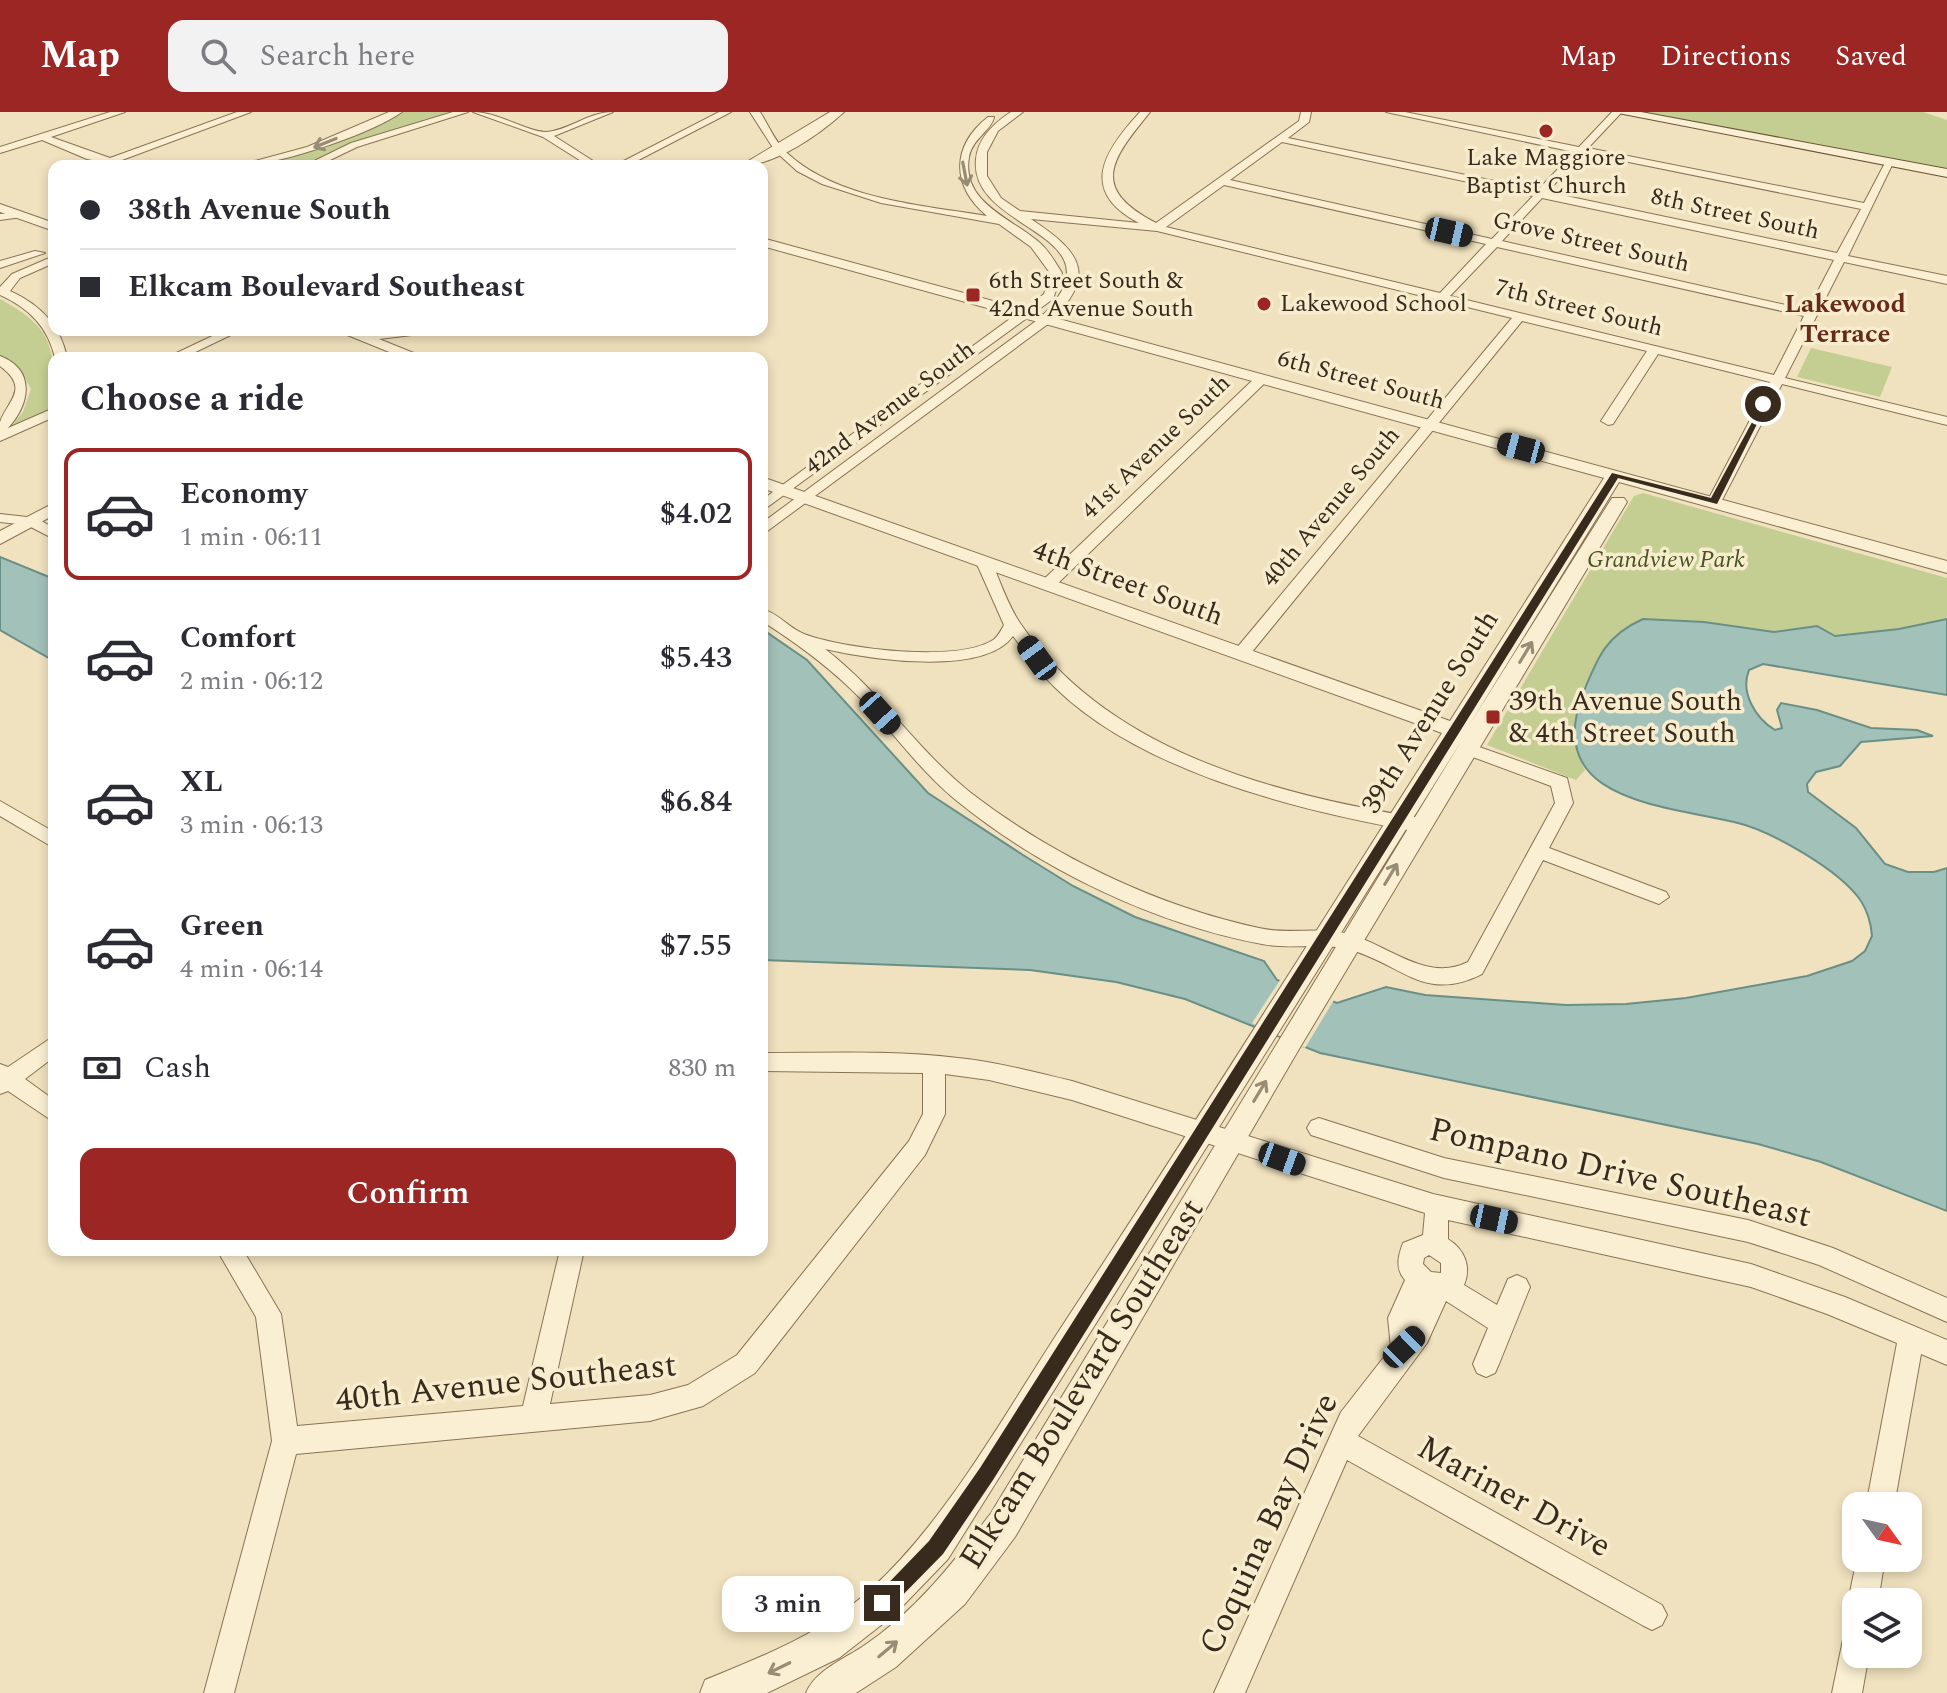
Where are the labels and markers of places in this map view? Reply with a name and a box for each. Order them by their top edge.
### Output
marker: Lake Maggiore Baptist Church [1537,122,1555,140]
place label: Lake Maggiore Baptist Church [1465,140,1627,204]
place label: 6th Street South & 42nd Avenue South [989,263,1194,327]
marker: 6th Street South & 42nd Avenue South [964,286,982,304]
place label: Lakewood School [1280,286,1467,322]
marker: Lakewood School [1255,295,1273,313]
place label: 39th Avenue South & 4th Street South [1509,680,1742,755]
marker: 39th Avenue South & 4th Street South [1484,708,1502,726]

